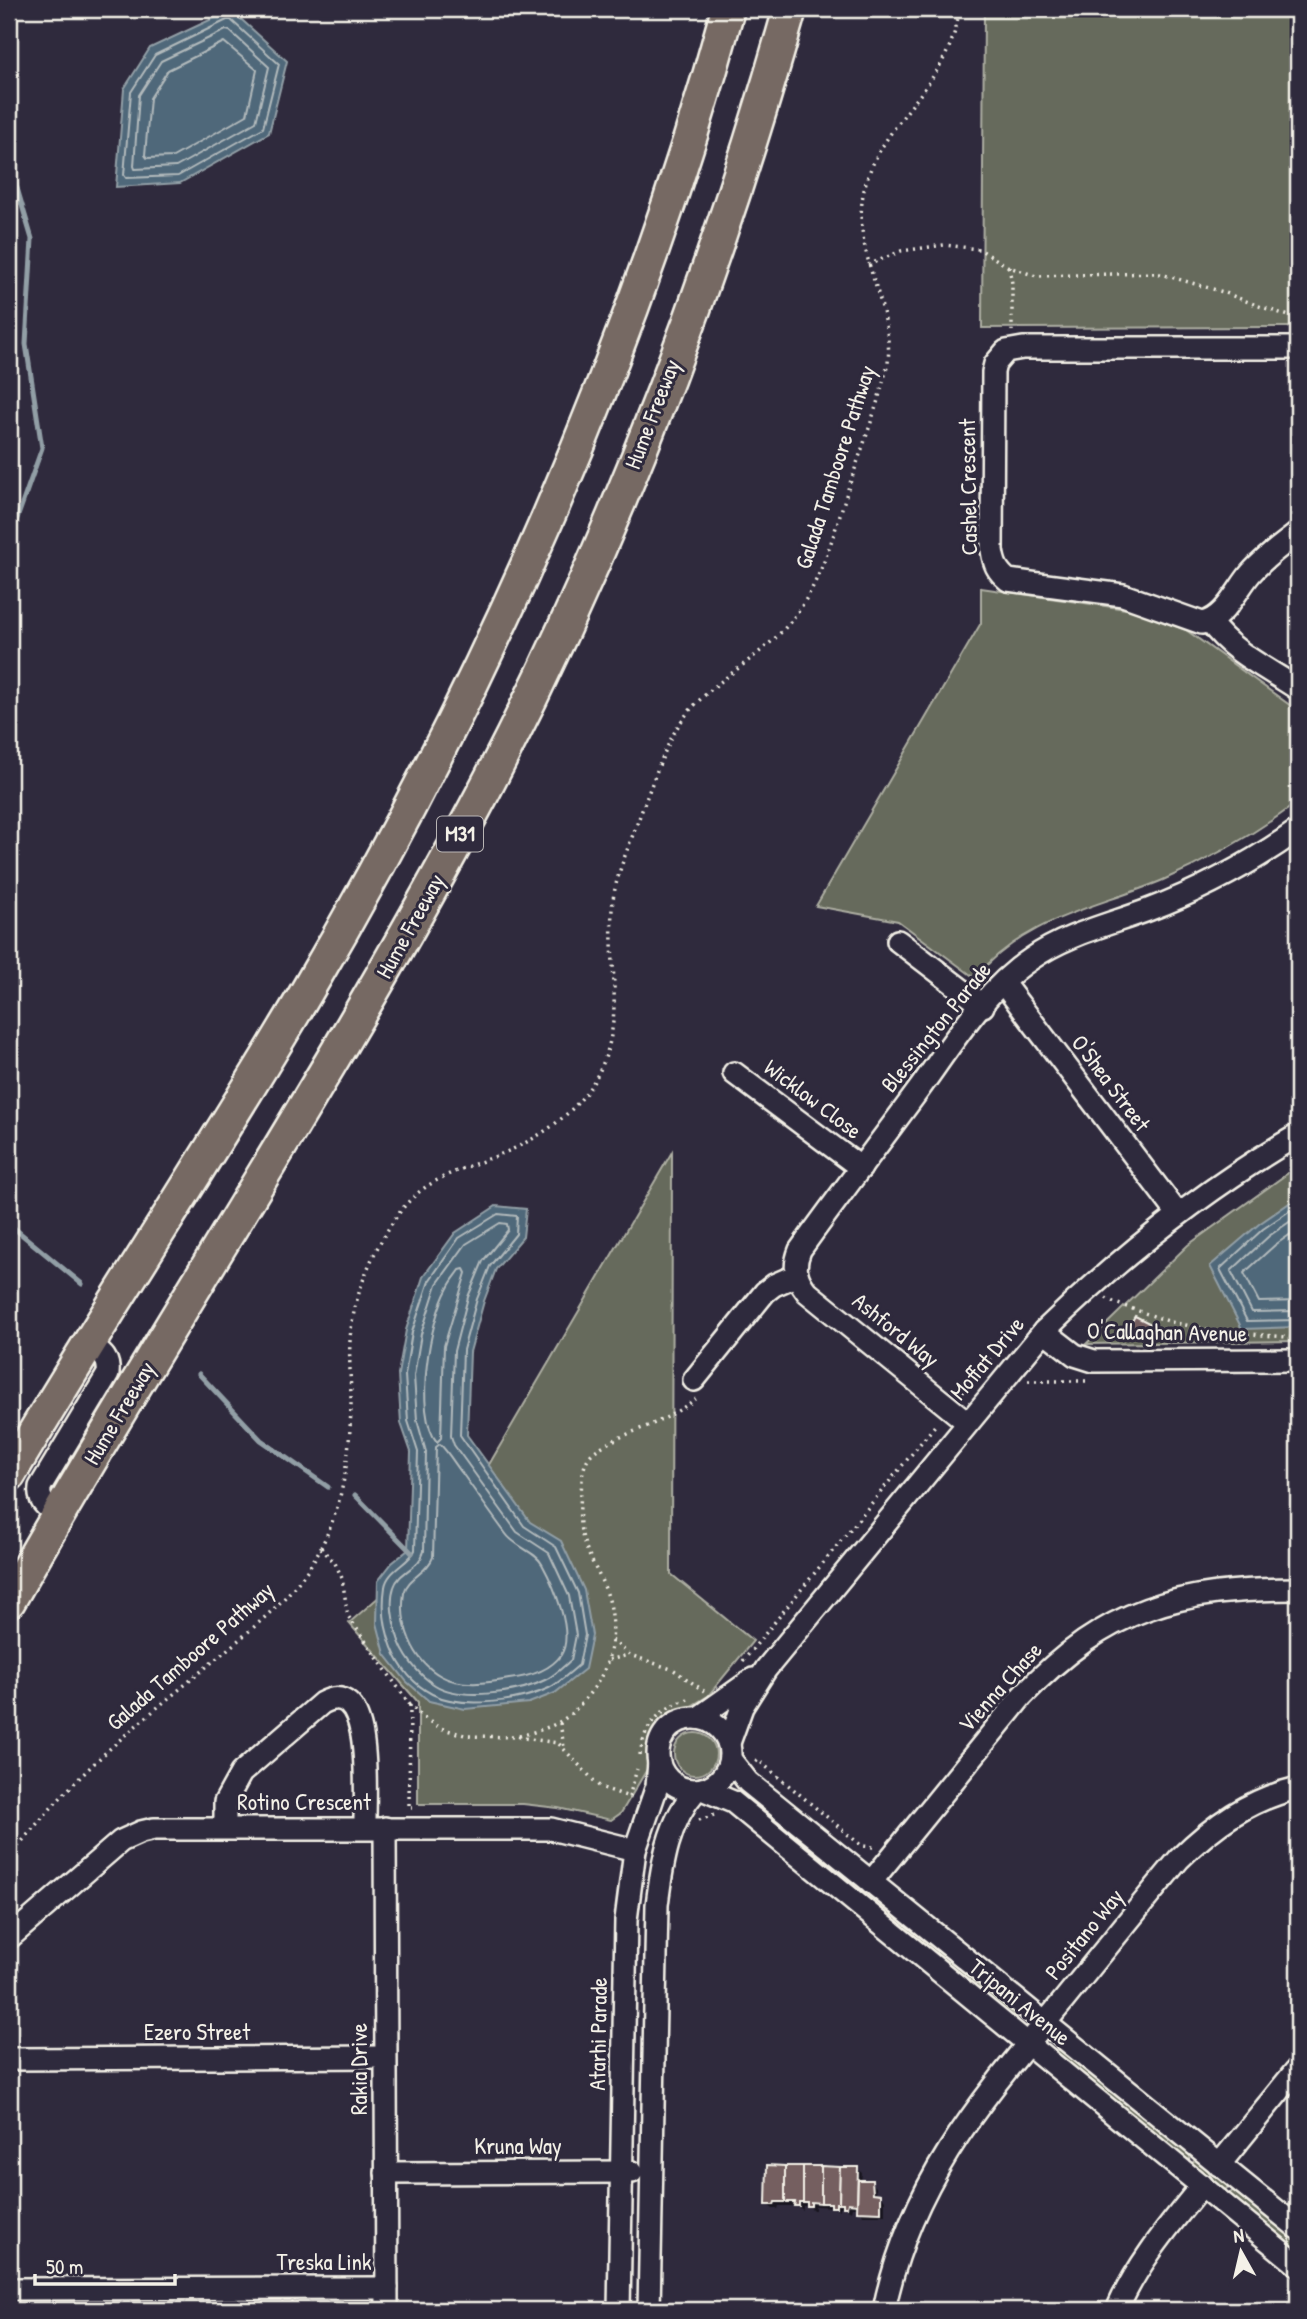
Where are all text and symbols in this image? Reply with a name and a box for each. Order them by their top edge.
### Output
street label: Hume Freeway [616,354,687,473]
street label: Galada Tamboore Pathway [787,361,882,573]
street label: Cashel Crescent [951,417,984,556]
road number: M31 [437,816,483,852]
street label: Hume Freeway [368,868,451,984]
street label: Blessington Parade [873,955,998,1098]
street label: O'Shea Street [1065,1028,1159,1138]
street label: Wicklow Close [758,1052,869,1146]
street label: Ashford Way [846,1285,946,1374]
street label: Moffat Drive [942,1309,1031,1406]
street label: O'Callaghan Avenue [1087,1315,1247,1348]
street label: Hume Freeway [76,1355,162,1470]
street label: Galada Tamboore Pathway [99,1574,280,1737]
street label: Vienna Chase [951,1635,1048,1739]
street label: Rotino Crescent [237,1786,372,1817]
street label: Positano Way [1037,1881,1130,1986]
street label: Tripani Avenue [963,1951,1078,2052]
street label: Atarhi Parade [581,1977,614,2091]
street label: Ezero Street [144,2016,251,2047]
street label: Rakia Drive [343,2023,374,2115]
street label: Kruna Way [474,2130,562,2161]
north arrow [1206,2218,1276,2288]
text: N [1232,2222,1245,2249]
scale bar [35,2242,175,2286]
street label: Treska Link [276,2246,372,2277]
text: 50 m [46,2252,83,2281]

